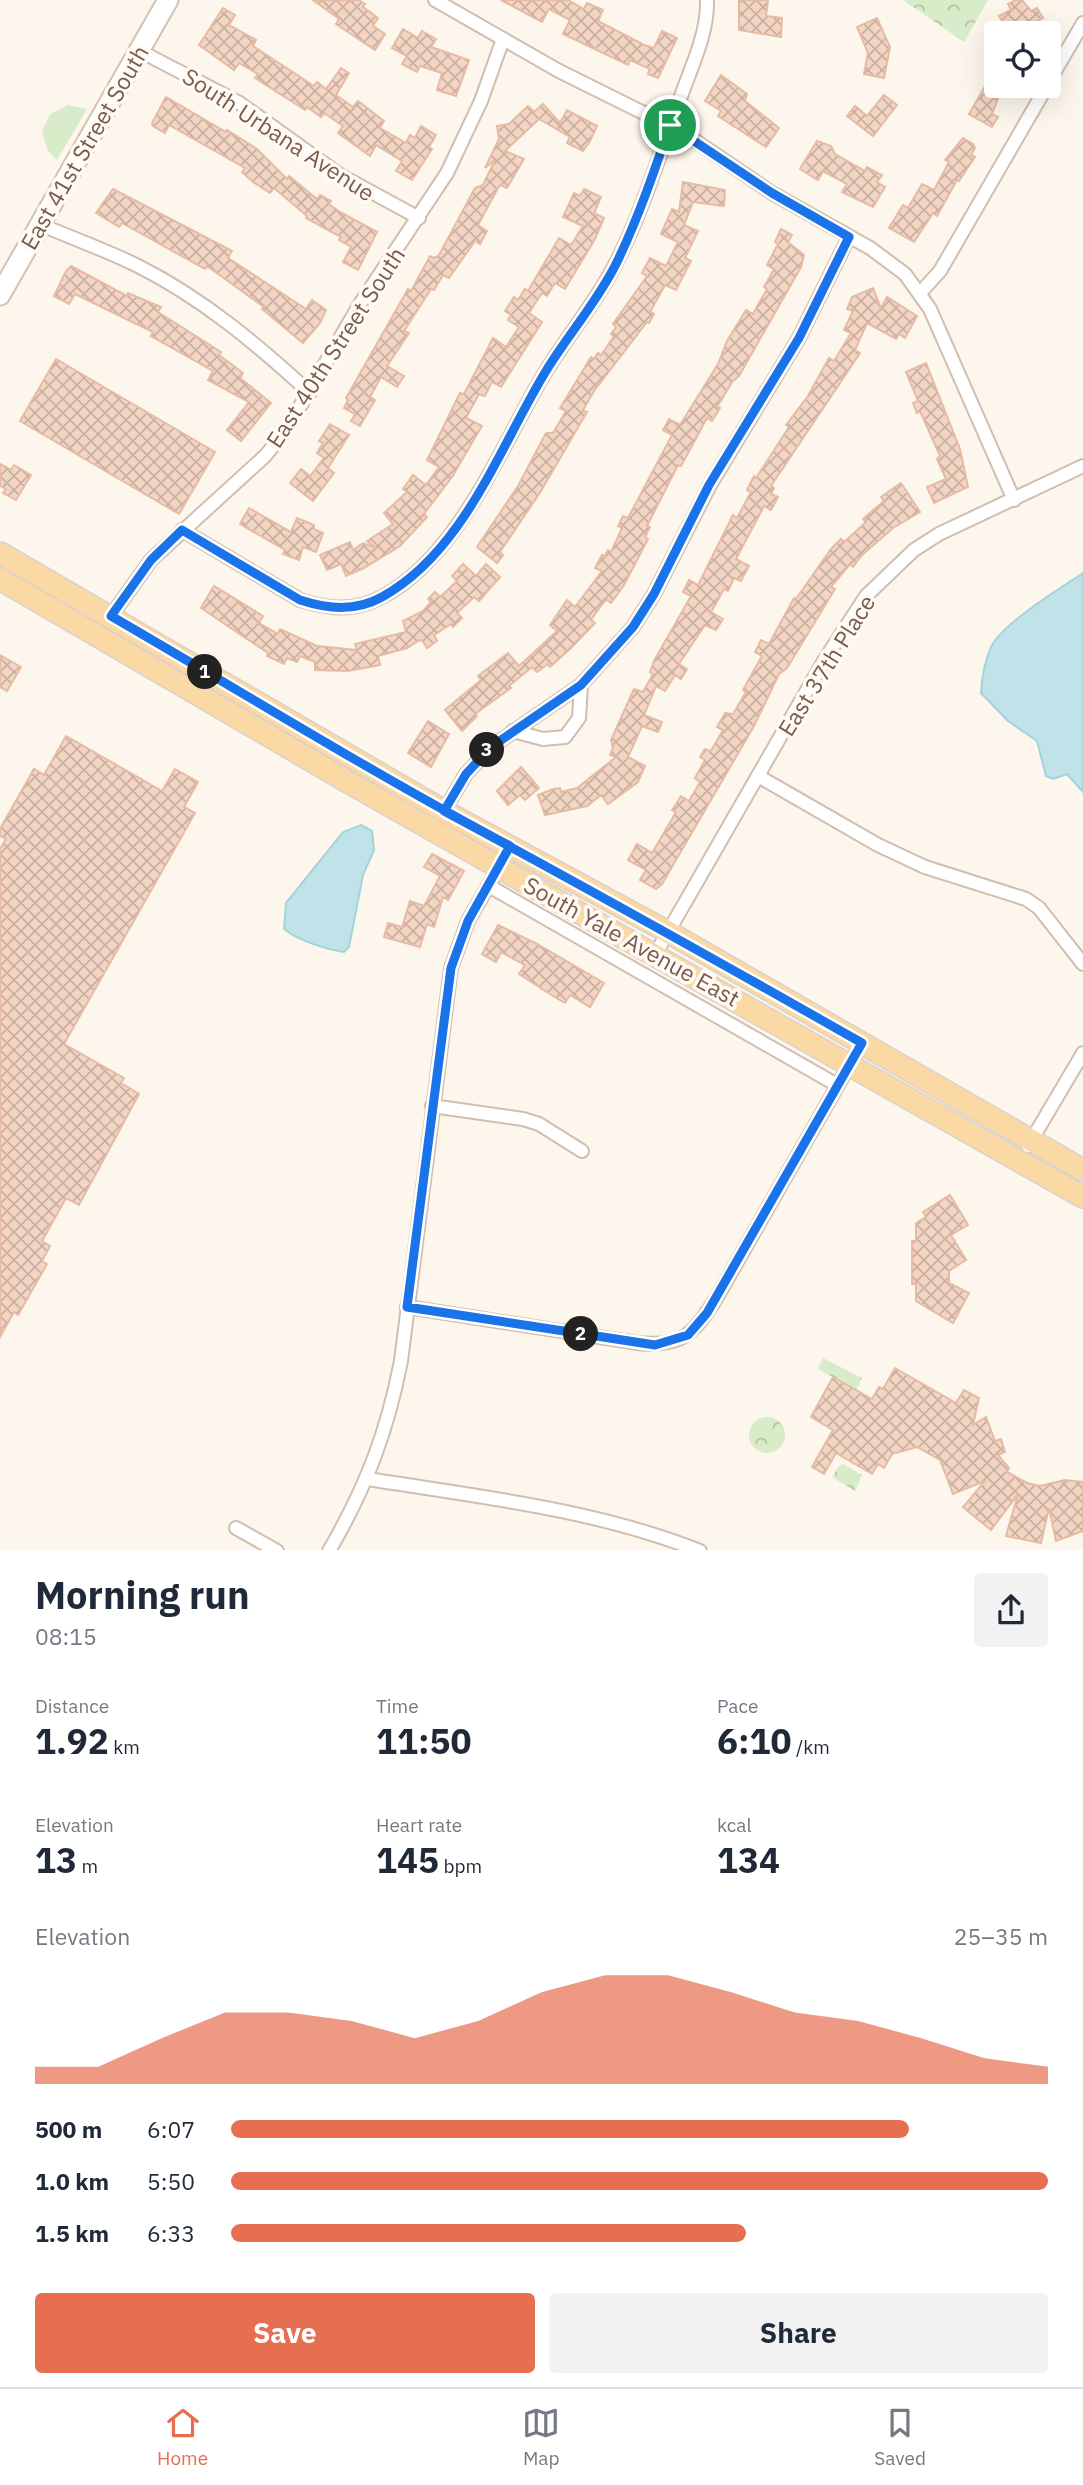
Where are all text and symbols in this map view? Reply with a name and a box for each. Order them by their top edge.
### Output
map controls [984,21,1061,98]
button: locate [984,21,1061,98]
street label: East 41st Street South [13,39,155,255]
street label: South Urbana Avenue [177,61,381,207]
pin [640,95,700,155]
icon: arrive [651,106,689,144]
street label: East 40th Street South [259,241,411,453]
street label: East 37th Place [771,589,881,741]
pin: 1 [188,654,222,690]
text: 1 [199,659,210,683]
pin: 3 [470,732,504,768]
text: 3 [481,737,492,761]
street label: South Yale Avenue East [519,869,745,1013]
pin: 2 [564,1316,598,1352]
text: 2 [575,1321,586,1345]
text: Morning run [35,1570,250,1619]
button: share [974,1573,1048,1647]
text: 08:15 [35,1621,97,1651]
text: Distance [35,1694,109,1718]
text: Time [376,1694,419,1718]
text: Pace [717,1694,758,1718]
text: 1.92 [35,1718,109,1764]
text: 11:50 [376,1718,472,1764]
text: 6:10 [717,1718,792,1764]
text: km [109,1735,140,1759]
text: /km [792,1735,830,1759]
text: Elevation [35,1813,114,1837]
text: Heart rate [376,1813,462,1837]
text: kcal [717,1813,752,1837]
text: 13 [35,1837,77,1883]
text: 145 [376,1837,439,1883]
text: 134 [717,1837,780,1883]
text: m [77,1854,98,1878]
text: bpm [439,1854,482,1878]
text: Elevation [35,1921,130,1951]
text: 25–35 m [954,1921,1048,1951]
text: 500 m [35,2114,102,2144]
text: 6:07 [147,2114,195,2144]
text: 1.0 km [35,2166,109,2196]
text: 5:50 [147,2166,195,2196]
text: 1.5 km [35,2218,109,2248]
text: 6:33 [147,2218,195,2248]
button: Save [35,2293,535,2373]
button: Share [549,2293,1048,2373]
tab: Home [157,2404,208,2470]
tab: Map [522,2404,560,2470]
tab: Saved [874,2404,926,2470]

